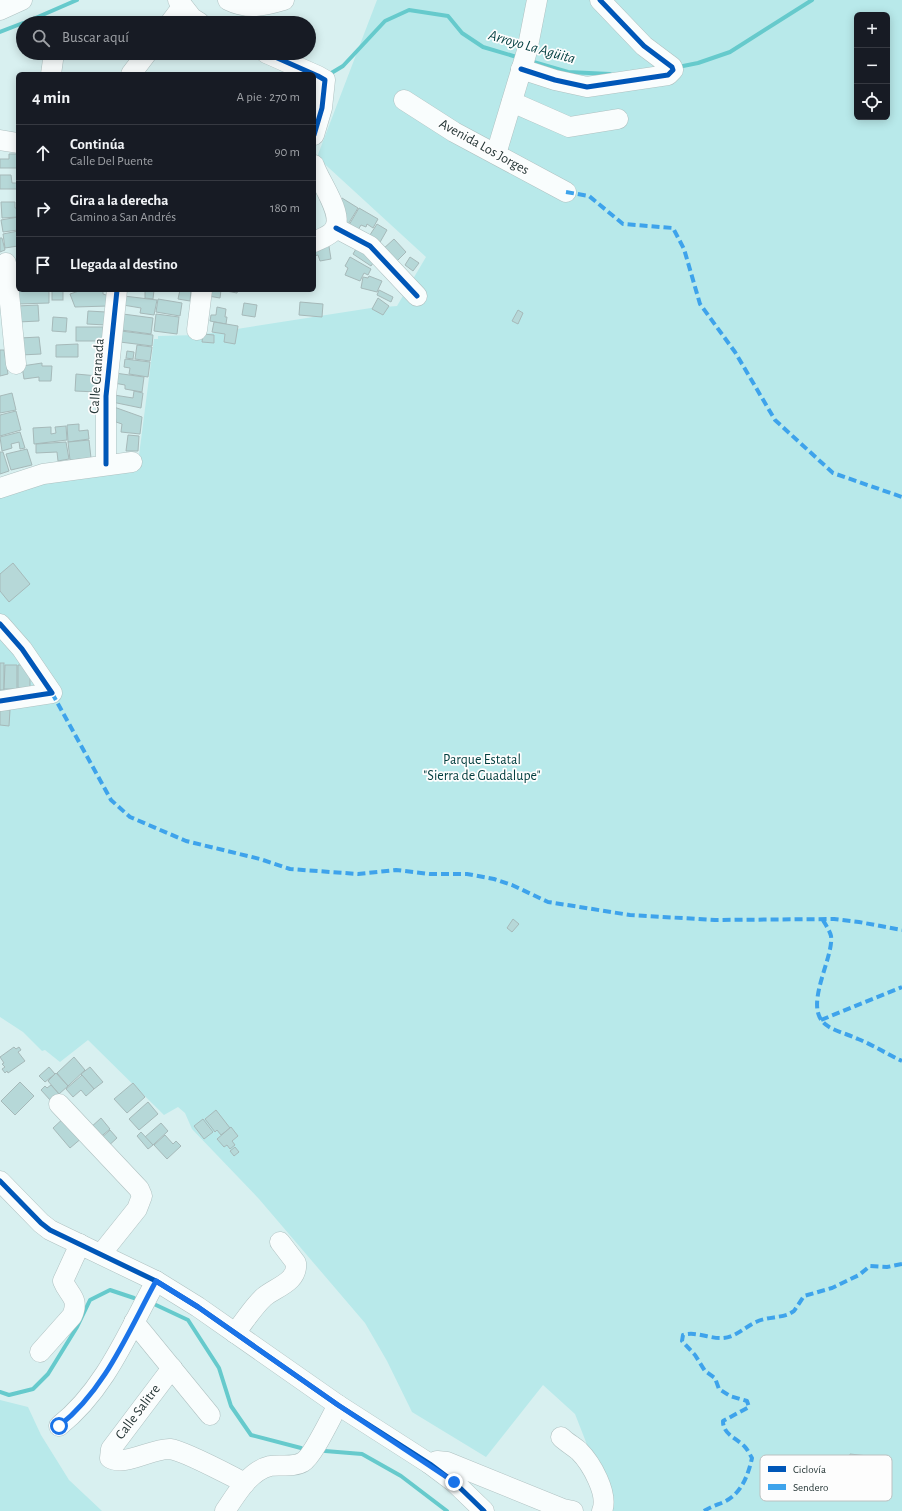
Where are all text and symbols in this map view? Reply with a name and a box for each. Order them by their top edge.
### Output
map controls [854,12,890,120]
button: + [854,12,890,48]
search box [16,16,316,60]
icon: search [30,27,52,49]
water label: Arroyo La Agüita [486,27,577,67]
text: Buscar aquí [62,30,129,45]
button: − [854,48,890,84]
button: locate [854,84,890,120]
text: 4 min [32,89,70,106]
text: A pie · 270 m [237,91,300,104]
street label: Avenida Los Jorges [437,117,531,177]
text: Continúa [70,137,125,152]
icon: ahead [32,142,54,164]
text: 90 m [274,146,300,159]
text: Calle Del Puente [70,155,153,168]
text: Gira a la derecha [70,193,169,208]
icon: right [32,198,54,220]
text: 180 m [270,202,300,215]
text: Camino a San Andrés [70,211,176,224]
icon: arrive [32,254,54,276]
text: Llegada al destino [70,257,178,272]
street label: Calle Granada [87,337,107,414]
park label: Parque Estatal "Sierra de Guadalupe" [423,753,541,783]
street label: Calle Salitre [113,1382,163,1442]
route start [50,1417,68,1435]
legend [760,1455,892,1501]
text: Ciclovía [793,1464,826,1475]
route end [445,1473,463,1491]
text: Sendero [793,1482,828,1493]

